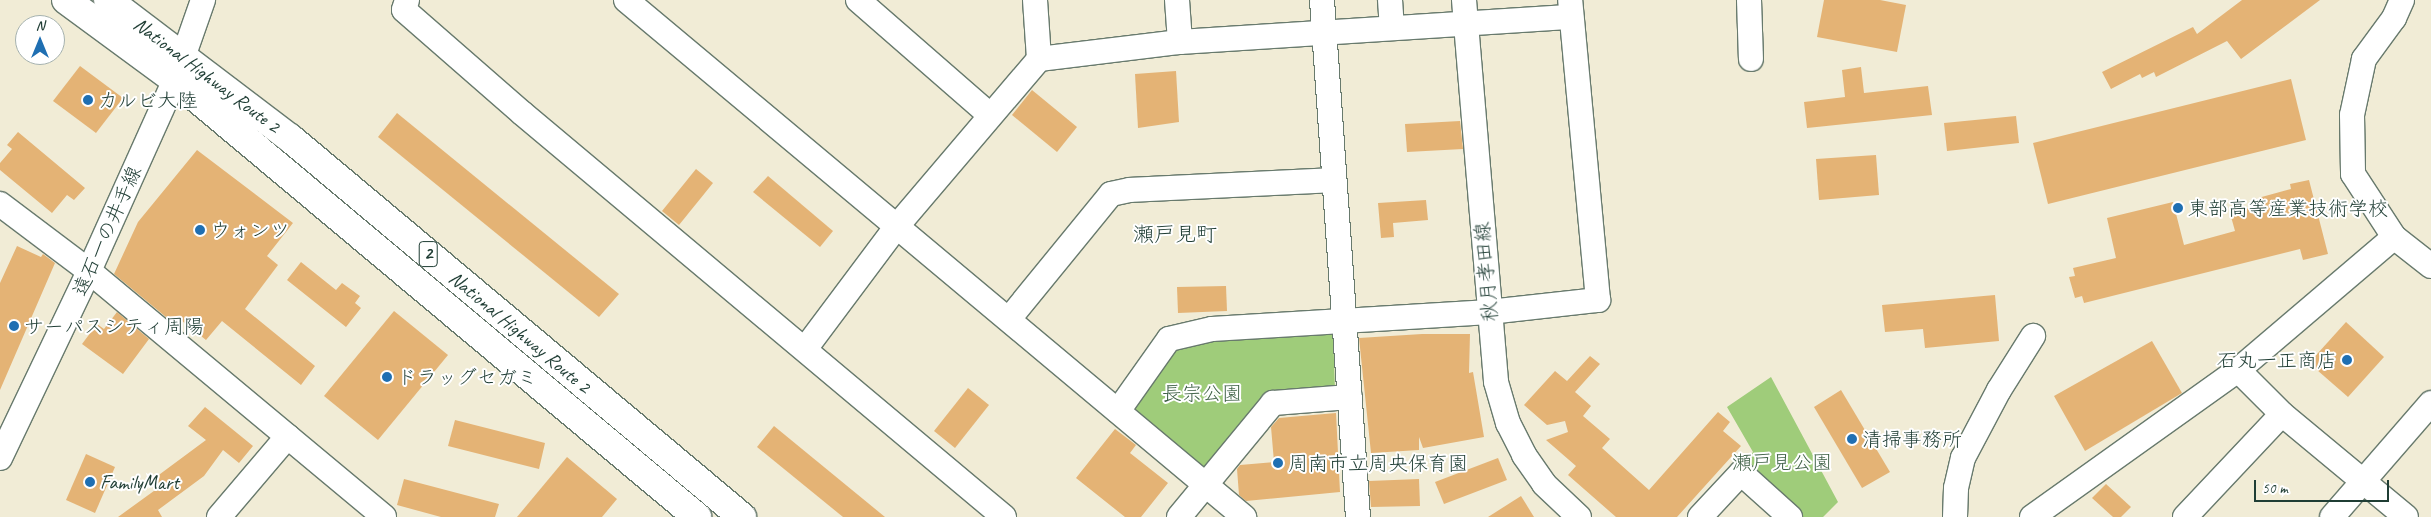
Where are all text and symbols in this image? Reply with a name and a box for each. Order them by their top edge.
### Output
street label: National Highway Route 2 [129,12,285,138]
north arrow [15,15,65,65]
text: N [36,17,44,34]
place label: カルビ大陸 [98,88,198,112]
marker: カルビ大陸 [82,94,94,106]
street label: 遠石一の井手線 [68,162,146,300]
place label: 東部高等産業技術学校 [2188,196,2388,220]
marker: 東部高等産業技術学校 [2172,202,2184,214]
place label: ウォンツ [210,218,290,242]
district label: 瀬戸見町 [1133,221,1217,247]
street label: 秋月孝田線 [1470,221,1502,323]
marker: ウォンツ [194,224,206,236]
road number: 2 [418,238,438,270]
street label: National Highway Route 2 [444,266,596,398]
place label: サーパスシティ周陽 [24,314,204,338]
marker: サーパスシティ周陽 [8,320,20,332]
place label: 石丸一正商店 [2217,348,2337,372]
marker: 石丸一正商店 [2341,354,2353,366]
place label: ドラッグセガミ [397,365,537,389]
marker: ドラッグセガミ [381,371,393,383]
park label: 長宗公園 [1162,381,1242,405]
place label: 清掃事務所 [1862,427,1962,451]
marker: 清掃事務所 [1846,433,1858,445]
park label: 瀬戸見公園 [1732,450,1832,474]
place label: 周南市立周央保育園 [1288,451,1468,475]
marker: 周南市立周央保育園 [1272,457,1284,469]
place label: FamilyMart [100,470,179,494]
scale bar [2256,470,2391,502]
marker: FamilyMart [84,476,96,488]
text: 50 m [2262,479,2288,498]

